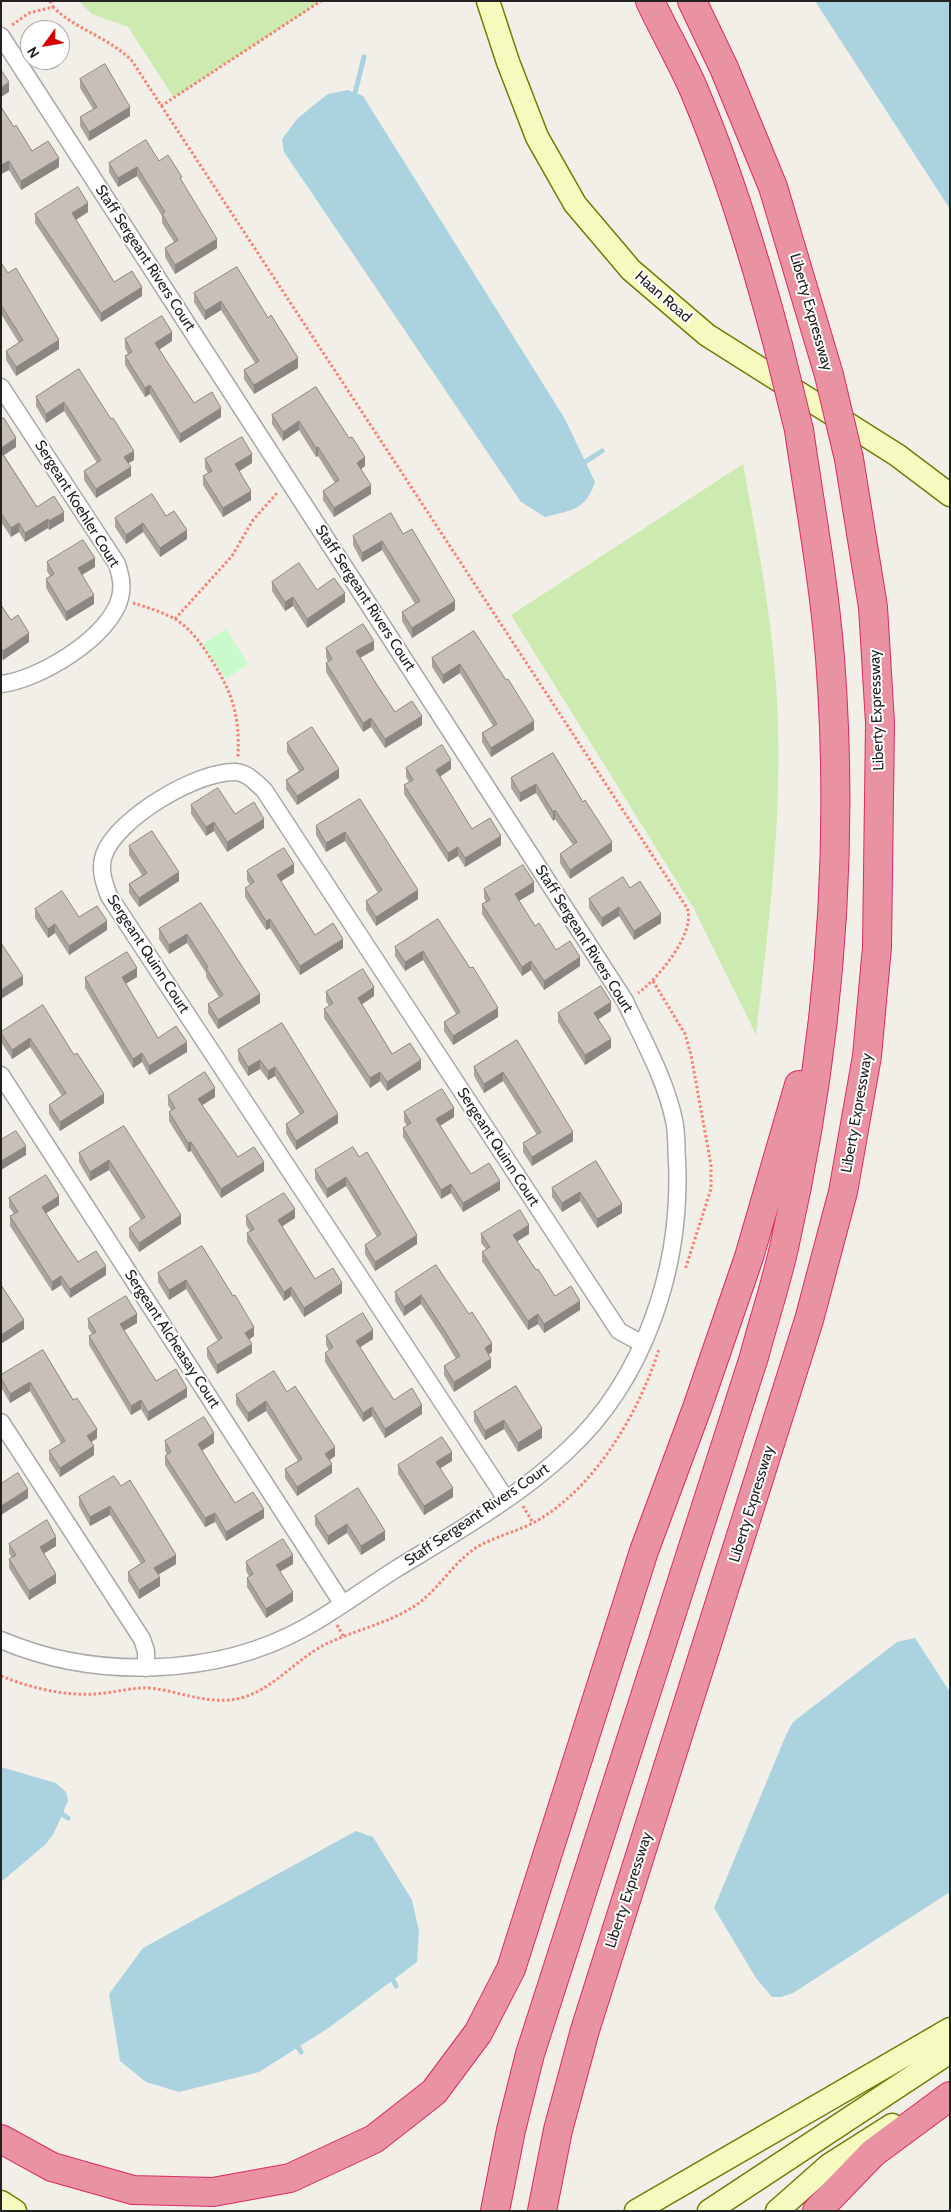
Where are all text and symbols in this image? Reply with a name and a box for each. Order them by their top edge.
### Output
north arrow [20,20,70,70]
text: N [23,43,43,61]
street label: Staff Sergeant Rivers Court [91,182,199,334]
street label: Liberty Expressway [786,251,836,373]
street label: Haan Road [631,268,695,326]
street label: Sergeant Koehler Court [31,437,123,571]
street label: Staff Sergeant Rivers Court [311,522,419,674]
street label: Liberty Expressway [866,649,888,771]
street label: Staff Sergeant Rivers Court [531,862,637,1016]
street label: Sergeant Quinn Court [103,891,193,1017]
street label: Liberty Expressway [838,1052,876,1174]
street label: Sergeant Quinn Court [453,1084,543,1210]
street label: Sergeant Alcheasay Court [120,1266,224,1412]
street label: Liberty Expressway [726,1443,778,1565]
street label: Staff Sergeant Rivers Court [401,1460,553,1570]
street label: Liberty Expressway [602,1830,656,1950]

